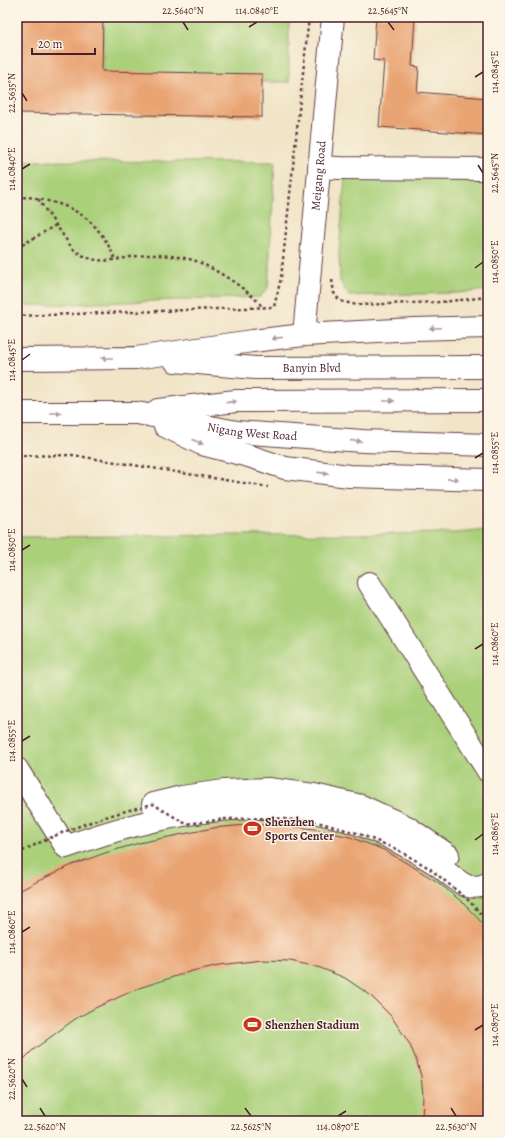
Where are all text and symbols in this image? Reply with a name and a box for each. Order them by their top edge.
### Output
text: 22.5640°N [162,4,204,17]
text: 114.0840°E [235,4,279,17]
text: 22.5645°N [368,4,408,17]
scale bar [32,30,95,56]
text: 20 m [38,36,62,52]
text: 114.0845°E [488,51,501,93]
text: 22.5635°N [5,73,18,113]
street label: Meigang Road [307,139,330,211]
text: 114.0840°E [5,147,18,191]
text: 22.5645°N [488,153,501,193]
text: 114.0850°E [488,240,501,284]
one-way arrow [428,325,441,331]
one-way arrow [271,335,283,341]
text: 114.0845°E [5,339,18,381]
one-way arrow [100,355,113,361]
street label: Banyin Blvd [282,360,342,376]
one-way arrow [383,397,395,404]
one-way arrow [225,399,237,405]
one-way arrow [50,410,63,416]
street label: Nigang West Road [206,419,298,444]
text: 114.0855°E [488,432,501,474]
one-way arrow [350,437,362,444]
one-way arrow [192,439,203,445]
one-way arrow [317,470,329,476]
one-way arrow [447,476,460,482]
text: 114.0850°E [5,528,18,572]
text: 114.0860°E [488,622,501,666]
text: 114.0855°E [5,720,18,762]
text: 114.0865°E [488,813,501,855]
place label: Shenzhen Sports Center [265,814,334,844]
sports icon: Shenzhen Sports Center [242,819,262,839]
text: 114.0860°E [5,910,18,954]
text: 114.0870°E [488,1003,501,1047]
sports icon: Shenzhen Stadium [242,1015,262,1035]
place label: Shenzhen Stadium [265,1017,359,1033]
text: 22.5620°N [5,1058,18,1100]
text: 22.5620°N [24,1120,66,1133]
text: 22.5625°N [231,1120,271,1133]
text: 114.0870°E [316,1120,360,1133]
text: 22.5630°N [435,1120,477,1133]

